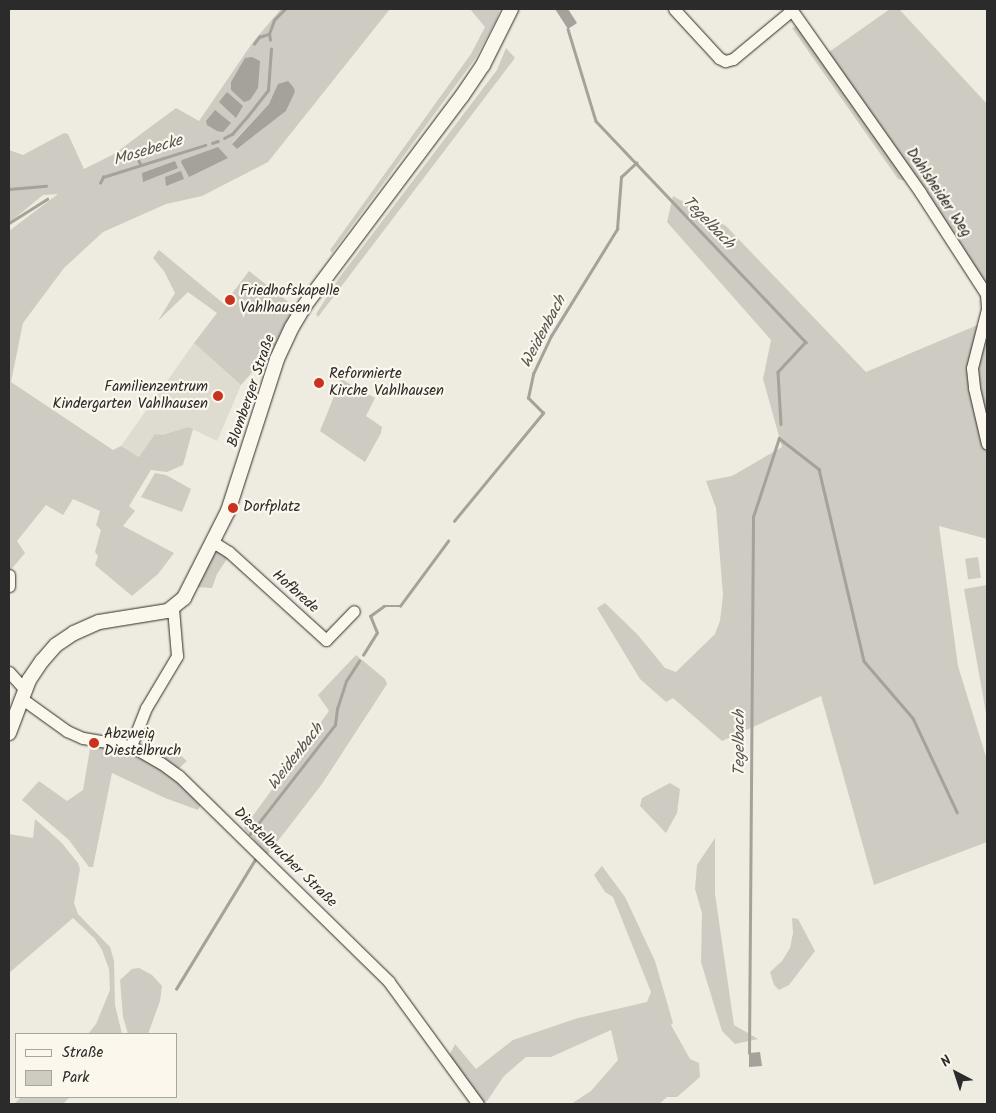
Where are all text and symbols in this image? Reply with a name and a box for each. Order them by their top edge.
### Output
water label: Mosebecke [111,131,185,171]
street label: Dahlsheider Weg [901,145,975,241]
water label: Tegelbach [678,193,738,253]
place label: Friedhofskapelle Vahlhausen [240,282,340,317]
water label: Weidenbach [517,293,571,371]
marker: Friedhofskapelle Vahlhausen [224,294,236,306]
street label: Blomberger Straße [224,332,280,450]
place label: Reformierte Kirche Vahlhausen [329,365,444,400]
marker: Reformierte Kirche Vahlhausen [313,377,325,389]
place label: Familienzentrum Kindergarten Vahlhausen [53,378,208,413]
marker: Familienzentrum Kindergarten Vahlhausen [212,390,224,402]
place label: Dorfplatz [243,499,300,517]
marker: Dorfplatz [227,502,239,514]
street label: Hofbrede [268,566,322,618]
water label: Tegelbach [730,710,750,776]
water label: Weidenbach [264,720,328,794]
place label: Abzweig Diestelbruch [104,725,181,760]
marker: Abzweig Diestelbruch [88,737,100,749]
street label: Diestelbrucher Straße [230,804,340,912]
legend [15,1033,178,1098]
text: Straße [62,1041,103,1065]
north arrow [931,1048,981,1098]
text: N [936,1050,957,1073]
text: Park [62,1066,89,1090]

